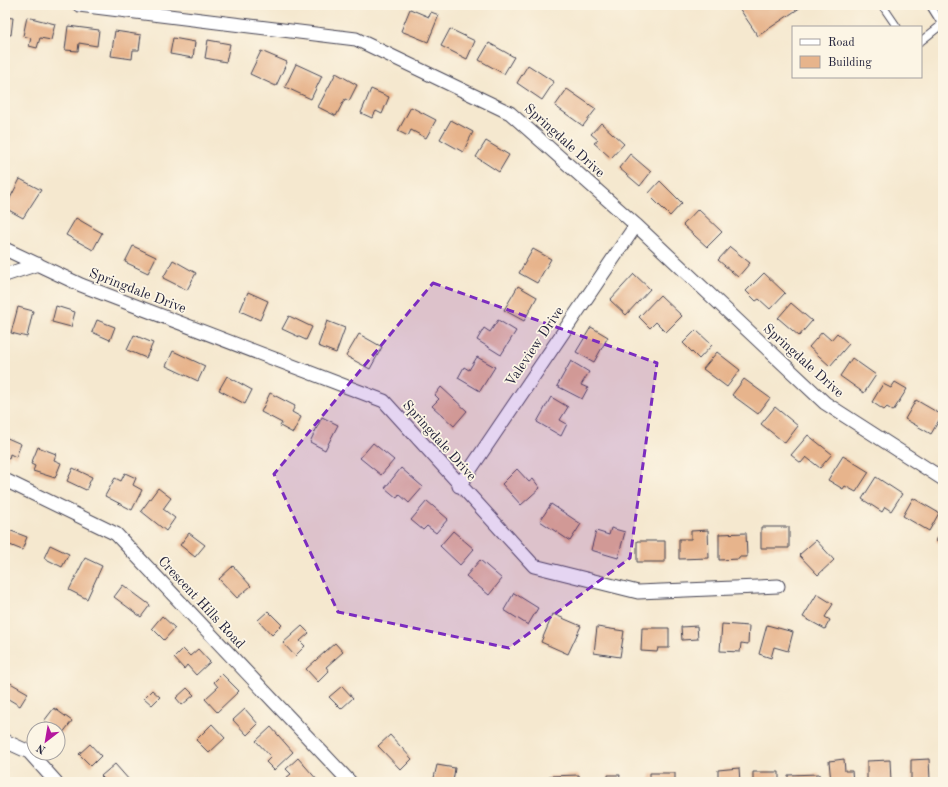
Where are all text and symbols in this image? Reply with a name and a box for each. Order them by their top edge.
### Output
legend [792,26,922,78]
text: Road [828,37,855,49]
text: Building [828,57,872,69]
street label: Springdale Drive [522,101,607,180]
street label: Springdale Drive [87,266,188,316]
street label: Valeview Drive [503,304,567,389]
street label: Springdale Drive [761,321,846,400]
street label: Springdale Drive [400,398,479,483]
street label: Crescent Hills Road [155,554,247,651]
north arrow [26,721,66,761]
text: N [35,741,48,755]

